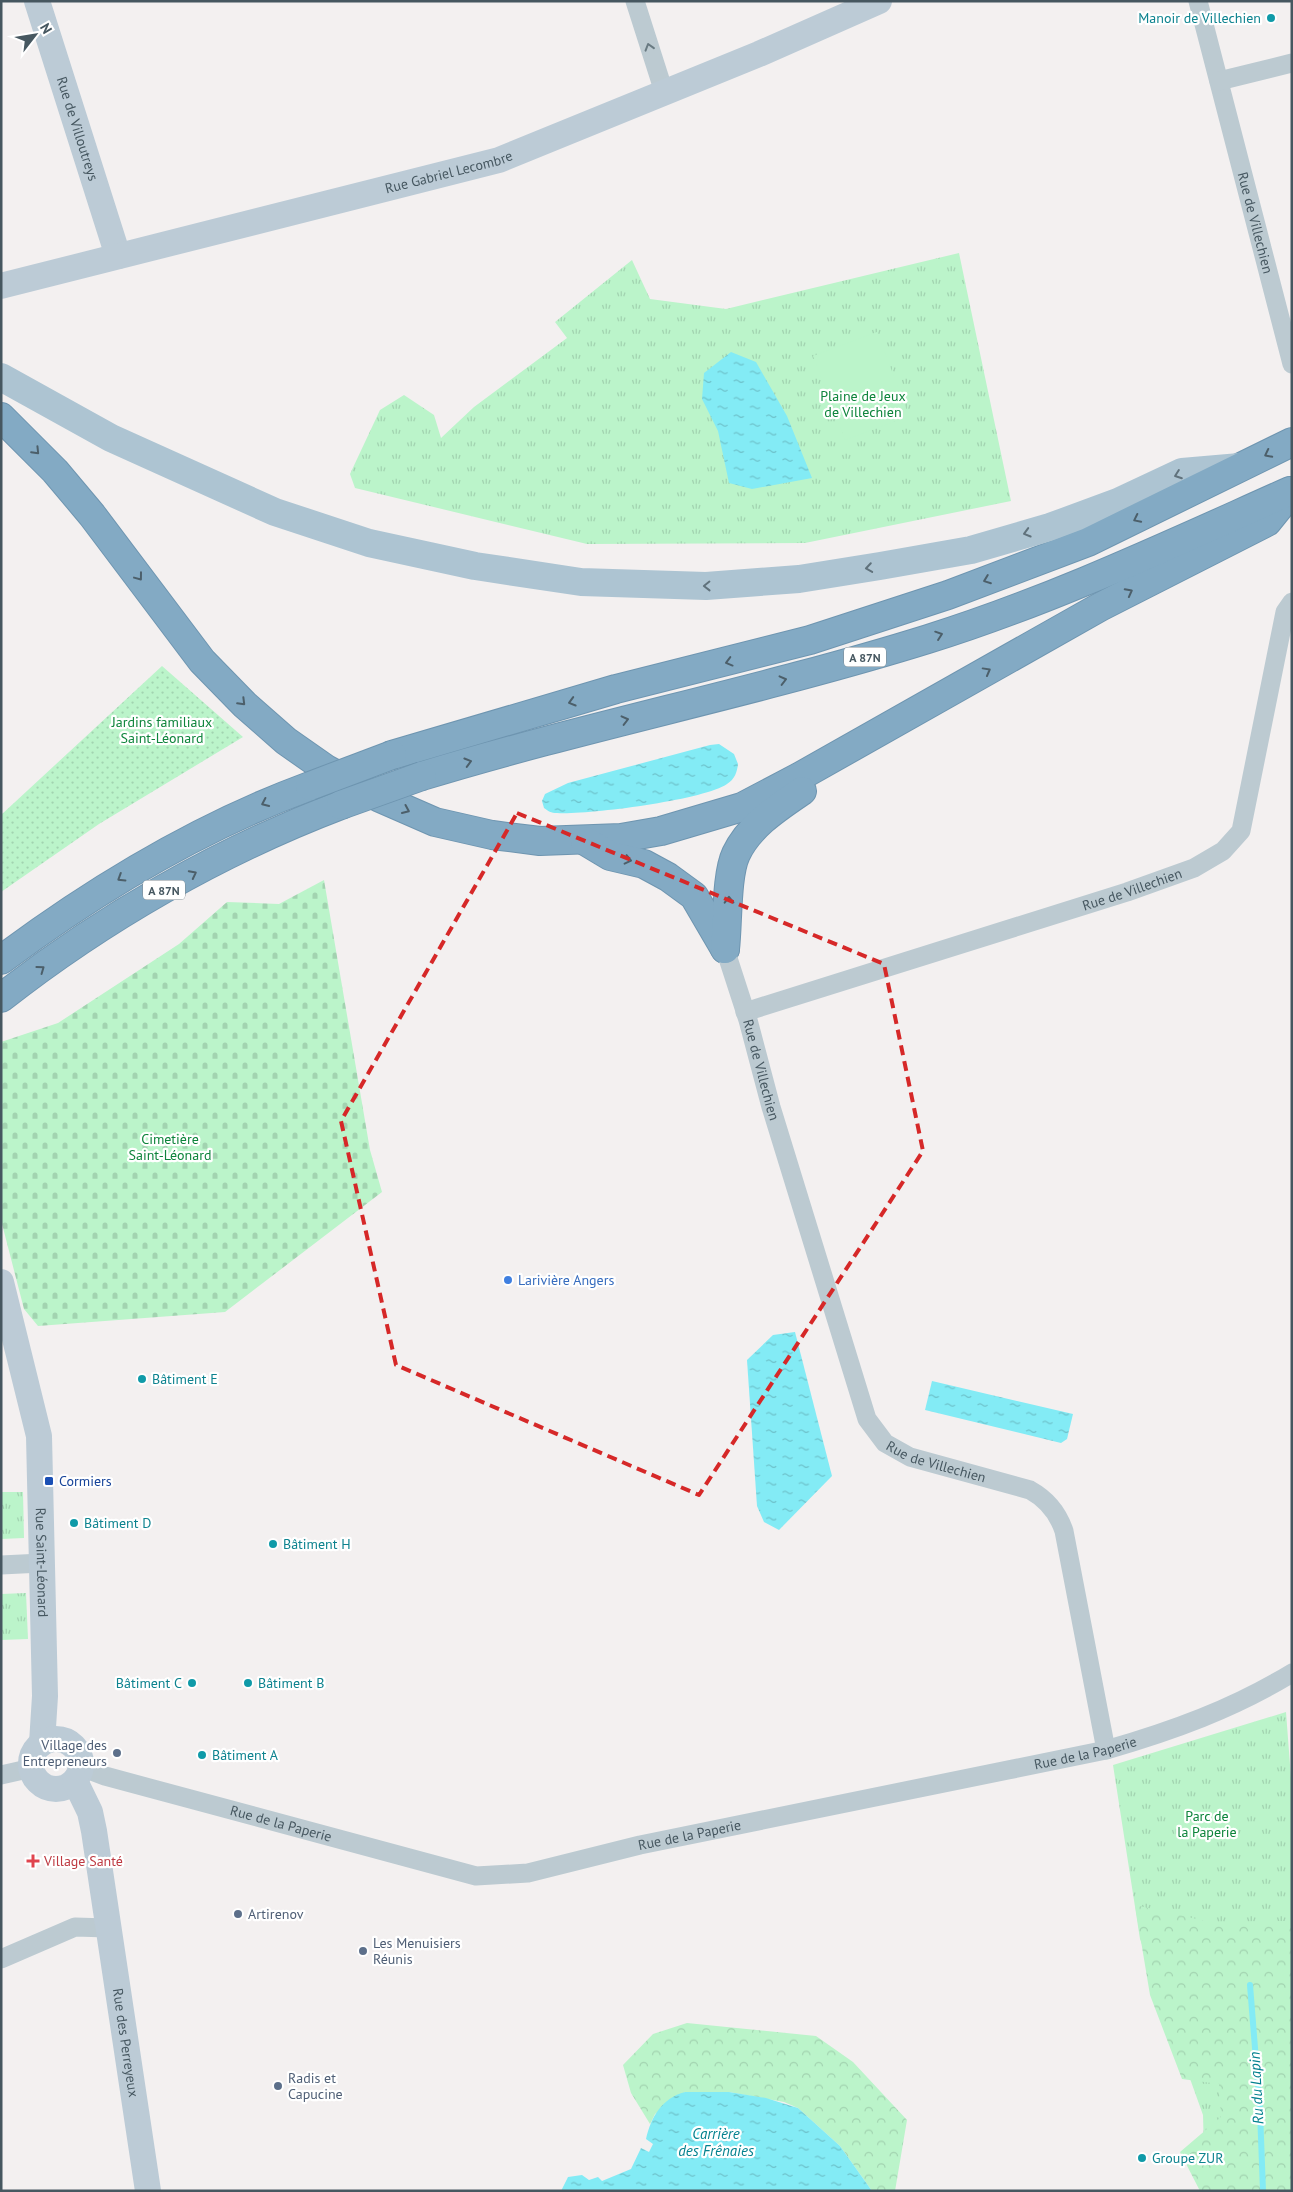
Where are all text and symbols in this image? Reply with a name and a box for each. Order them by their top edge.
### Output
place label: Manoir de Villechien [1138,9,1261,27]
north arrow [10,10,60,60]
marker: Manoir de Villechien [1265,12,1277,24]
text: N [36,20,56,37]
one-way arrow [645,43,655,51]
street label: Rue de Villoutreys [53,74,103,183]
street label: Rue Gabriel Lecombre [383,146,515,197]
street label: Rue de Villechien [1234,170,1277,275]
park label: Plaine de Jeux de Villechien [820,387,906,421]
one-way arrow [30,446,39,455]
one-way arrow [1264,448,1273,458]
one-way arrow [1174,469,1183,479]
one-way arrow [1133,512,1142,523]
one-way arrow [1023,528,1032,538]
one-way arrow [864,563,873,573]
one-way arrow [133,571,141,580]
one-way arrow [983,575,991,585]
one-way arrow [703,580,711,591]
one-way arrow [1124,588,1133,598]
one-way arrow [934,631,943,641]
road number: A 87N [844,648,886,666]
one-way arrow [725,656,734,667]
one-way arrow [982,667,991,677]
one-way arrow [778,675,787,686]
one-way arrow [237,696,246,705]
one-way arrow [568,696,576,706]
park label: Jardins familiaux Saint-Léonard [111,713,212,747]
one-way arrow [621,715,630,726]
one-way arrow [464,757,473,768]
one-way arrow [261,797,270,808]
one-way arrow [401,803,410,814]
one-way arrow [624,854,633,865]
street label: Rue de Villechien [1080,864,1184,915]
one-way arrow [188,870,197,880]
one-way arrow [117,872,126,882]
road number: A 87N [143,880,185,900]
one-way arrow [724,896,734,904]
one-way arrow [35,966,45,975]
street label: Rue de Villechien [739,1017,784,1122]
park label: Cimetière Saint-Léonard [129,1130,211,1164]
place label: Larivière Angers [518,1271,614,1289]
marker: Larivière Angers [502,1274,514,1286]
place label: Bâtiment E [152,1370,218,1388]
marker: Bâtiment E [136,1373,148,1385]
street label: Rue de Villechien [883,1437,988,1486]
place label: Cormiers [59,1472,112,1490]
marker: Cormiers [43,1475,55,1487]
street label: Rue Saint-Léonard [32,1507,52,1617]
place label: Bâtiment D [84,1514,151,1532]
marker: Bâtiment D [68,1517,80,1529]
place label: Bâtiment H [283,1535,351,1553]
marker: Bâtiment H [267,1538,279,1550]
place label: Bâtiment C [116,1674,182,1692]
place label: Bâtiment B [258,1674,324,1692]
marker: Bâtiment C [186,1677,198,1689]
marker: Bâtiment B [242,1677,254,1689]
street label: Rue de la Paperie [1032,1732,1139,1773]
place label: Village des Entrepreneurs [23,1736,107,1770]
place label: Bâtiment A [212,1746,279,1764]
marker: Village des Entrepreneurs [111,1747,123,1759]
marker: Bâtiment A [196,1749,208,1761]
street label: Rue de la Paperie [228,1801,334,1846]
park label: Parc de la Paperie [1177,1807,1237,1841]
street label: Rue de la Paperie [637,1816,743,1854]
place label: Village Santé [43,1852,123,1870]
marker: Village Santé [26,1854,40,1868]
place label: Artirenov [248,1905,304,1923]
marker: Artirenov [232,1908,244,1920]
place label: Les Menuisiers Réunis [373,1934,461,1968]
marker: Les Menuisiers Réunis [357,1945,369,1957]
street label: Rue des Perreyeux [109,1987,143,2099]
water label: Ru du Lapin [1245,2051,1267,2125]
place label: Radis et Capucine [288,2069,343,2103]
marker: Radis et Capucine [272,2080,284,2092]
water label: Carrière des Frênaies [678,2124,754,2160]
place label: Groupe ZUR [1152,2149,1224,2167]
marker: Groupe ZUR [1136,2152,1148,2164]

